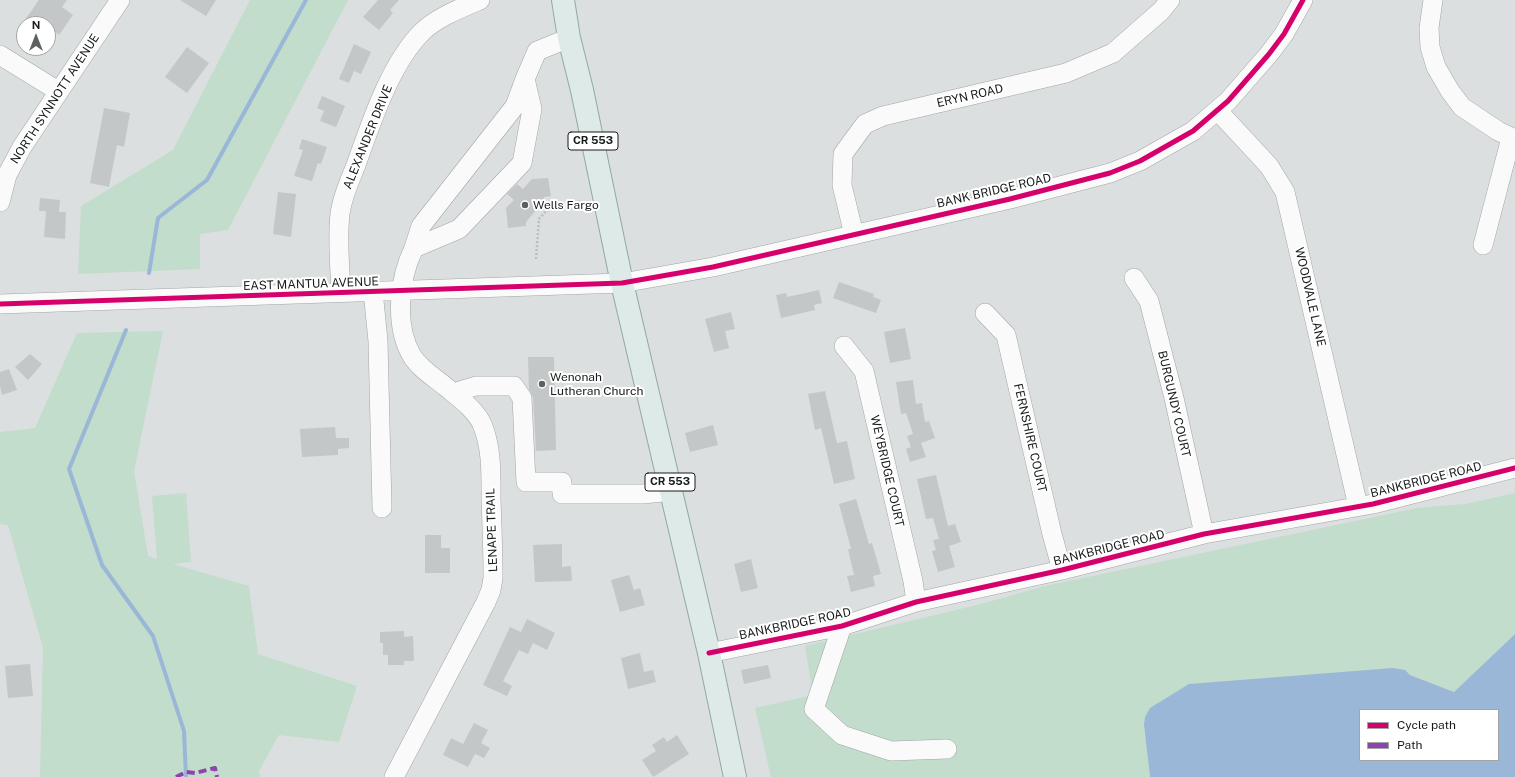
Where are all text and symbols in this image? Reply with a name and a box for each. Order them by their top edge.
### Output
north arrow [16,16,56,56]
text: N [32,19,40,31]
street label: NORTH SYNNOTT AVENUE [8,31,102,167]
street label: ERYN ROAD [935,81,1005,111]
street label: ALEXANDER DRIVE [340,83,396,191]
road number: CR 553 [568,132,618,150]
street label: BANK BRIDGE ROAD [935,171,1053,211]
place label: Wells Fargo [533,198,599,212]
marker: Wells Fargo [520,200,530,210]
street label: WOODVALE LANE [1292,246,1328,348]
street label: EAST MANTUA AVENUE [243,274,379,294]
street label: BURGUNDY COURT [1155,349,1193,459]
place label: Wenonah Lutheran Church [550,370,643,398]
marker: Wenonah Lutheran Church [537,379,547,389]
street label: FERNSHIRE COURT [1010,382,1050,494]
street label: WEYBRIDGE COURT [867,414,907,528]
street label: BANKBRIDGE ROAD [1369,459,1483,501]
road number: CR 553 [645,473,695,491]
street label: LENAPE TRAIL [483,488,501,572]
street label: BANKBRIDGE ROAD [1052,527,1166,569]
street label: BANKBRIDGE ROAD [738,605,852,643]
legend [1359,709,1499,761]
text: Cycle path [1397,718,1456,732]
text: Path [1397,738,1423,752]

